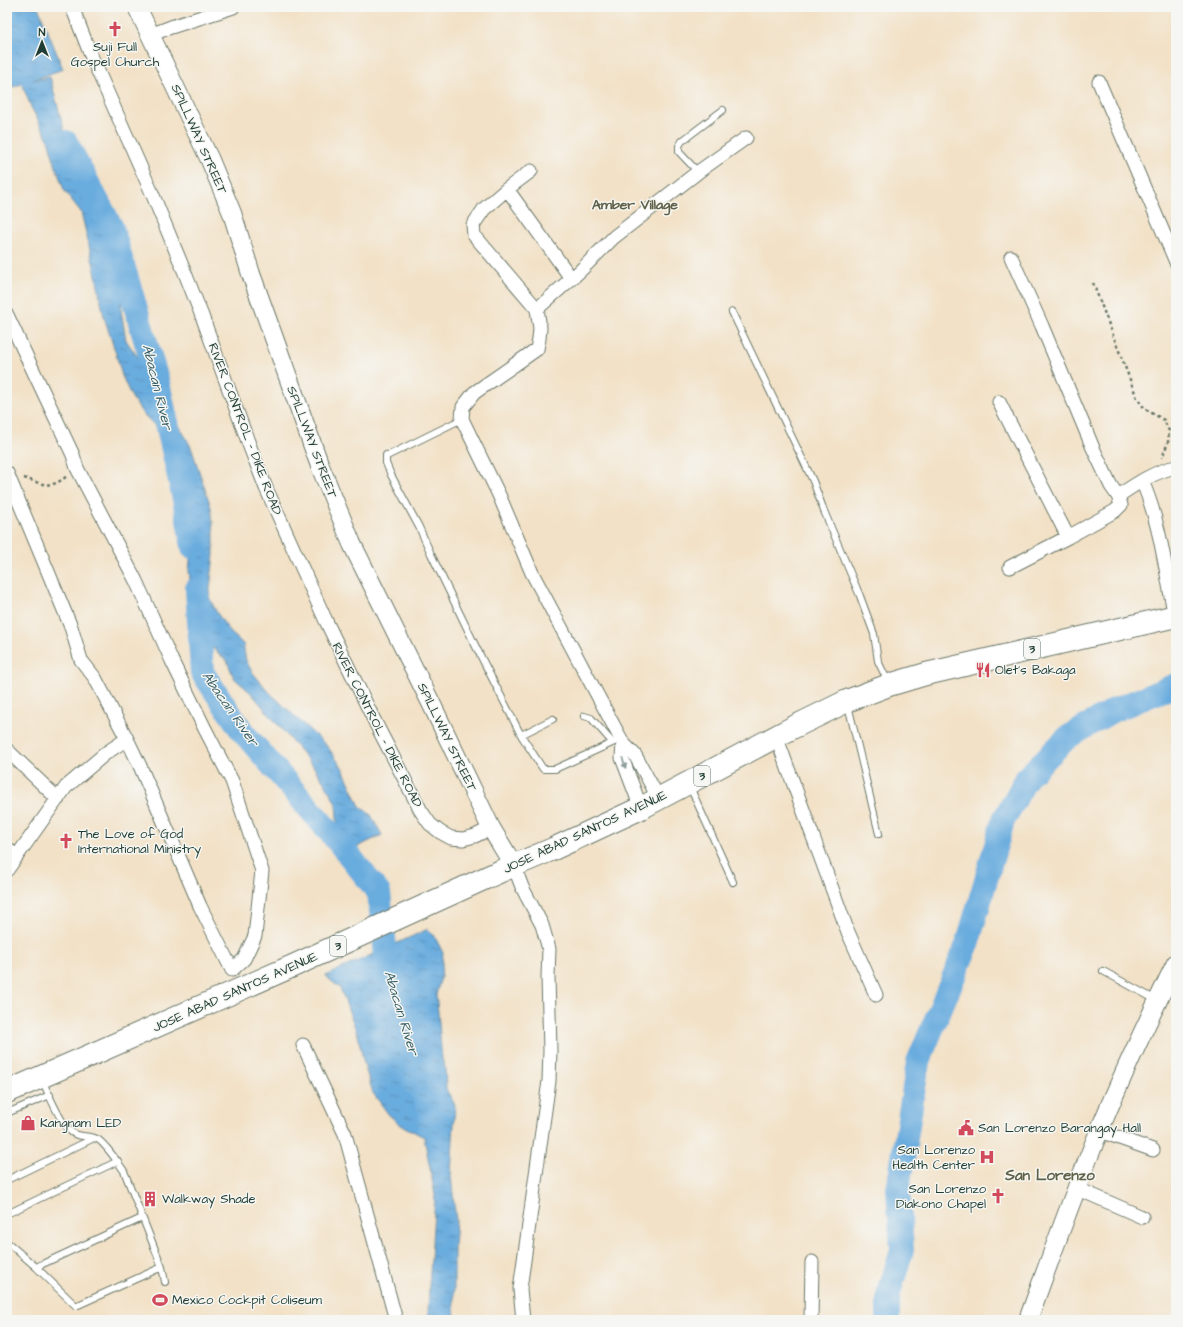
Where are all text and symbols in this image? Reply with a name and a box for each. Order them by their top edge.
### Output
church icon: Suji Full Gospel Church [106,20,124,38]
north arrow [22,22,62,62]
text: N [39,25,46,40]
place label: Suji Full Gospel Church [71,38,160,71]
street label: SPILLWAY STREET [167,81,232,198]
district label: Amber Village [592,195,678,216]
street label: RIVER CONTROL - DIKE ROAD [204,340,286,518]
water label: Abacan River [137,342,178,433]
street label: SPILLWAY STREET [282,383,342,501]
street label: RIVER CONTROL - DIKE ROAD [327,639,427,811]
road number: 3 [1024,639,1040,659]
restaurant icon: Olet's Bakaga [974,661,992,679]
place label: Olet's Bakaga [995,661,1076,680]
water label: Abacan River [197,668,264,751]
street label: SPILLWAY STREET [413,680,481,795]
one-way arrow [622,757,628,769]
road number: 3 [694,766,710,786]
street label: JOSE ABAD SANTOS AVENUE [500,786,670,878]
place label: The Love of God International Ministry [78,825,201,859]
church icon: The Love of God International Ministry [57,832,75,850]
road number: 3 [330,936,346,956]
street label: JOSE ABAD SANTOS AVENUE [150,947,321,1037]
water label: Abacan River [379,968,424,1059]
shop icon: Kangnam LED [19,1114,37,1132]
place label: Kangnam LED [40,1114,122,1133]
public building icon: San Lorenzo Barangay Hall [957,1119,975,1137]
place label: San Lorenzo Barangay Hall [978,1119,1141,1138]
place label: San Lorenzo Health Center [892,1141,976,1174]
hospital icon: San Lorenzo Health Center [978,1148,996,1166]
district label: San Lorenzo [1004,1165,1095,1186]
place label: San Lorenzo Diakono Chapel [896,1180,987,1213]
church icon: San Lorenzo Diakono Chapel [989,1187,1007,1205]
building icon: Walkway Shade [141,1190,159,1208]
place label: Walkway Shade [162,1190,255,1209]
sports icon: Mexico Cockpit Coliseum [151,1291,169,1309]
place label: Mexico Cockpit Coliseum [172,1291,323,1309]

